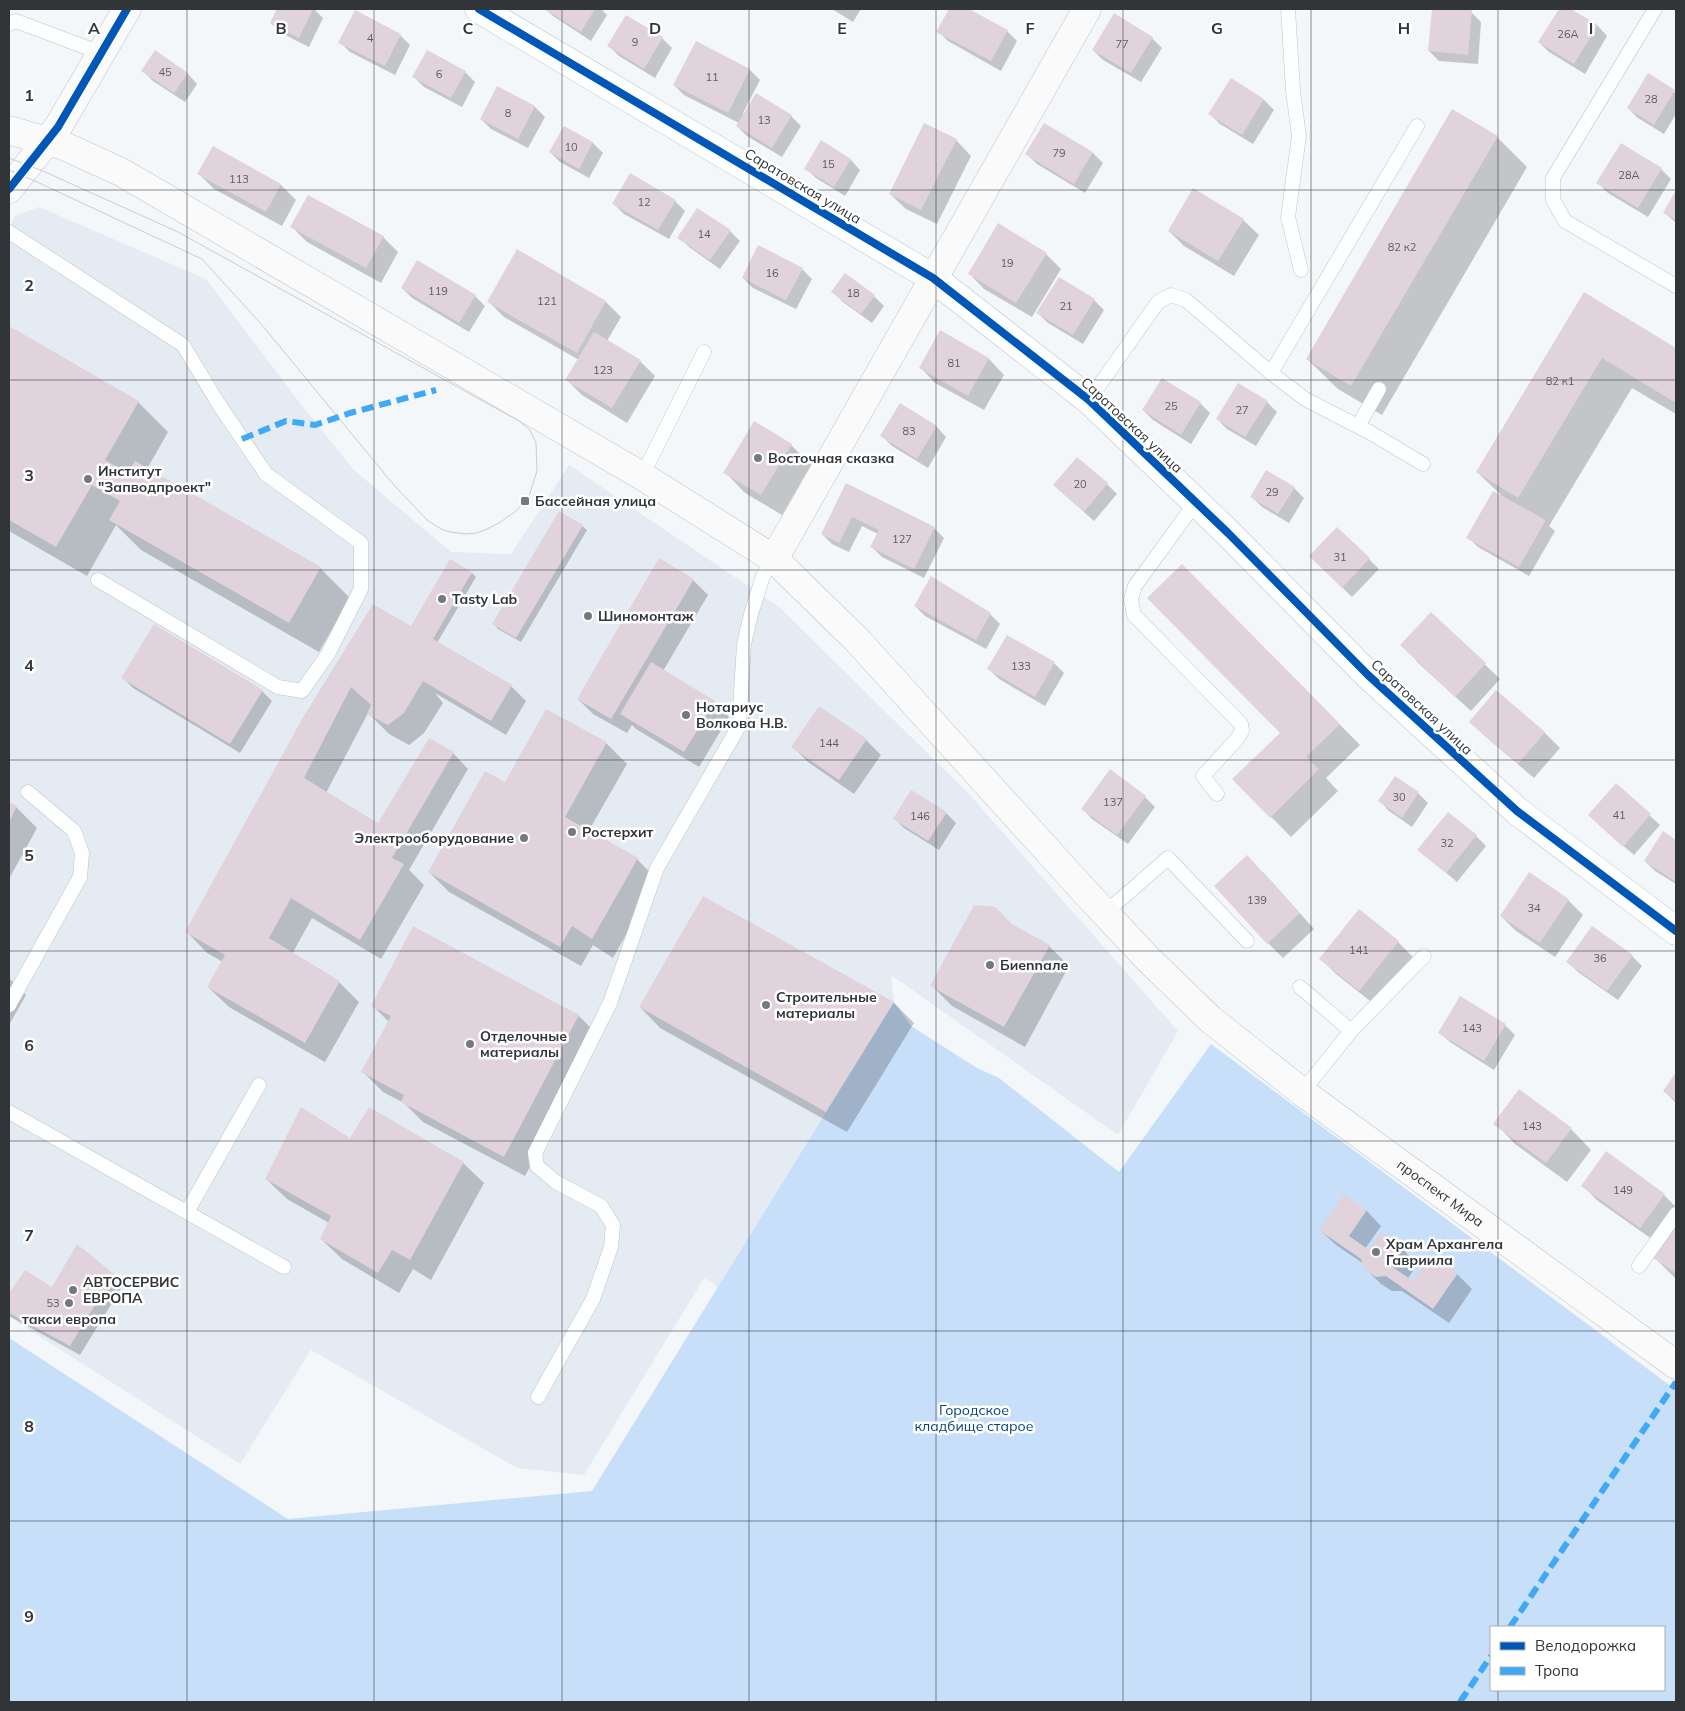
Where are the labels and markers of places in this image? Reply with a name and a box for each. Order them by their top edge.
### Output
place label: Восточная сказка [768,449,895,467]
marker: Восточная сказка [752,452,764,464]
place label: Институт "Запводпроект" [98,462,211,496]
marker: Институт "Запводпроект" [82,473,94,485]
place label: Бассейная улица [535,492,656,510]
marker: Бассейная улица [519,495,531,507]
place label: Tasty Lab [452,590,518,608]
marker: Tasty Lab [436,593,448,605]
place label: Шиномонтаж [598,607,694,625]
marker: Шиномонтаж [582,610,594,622]
place label: Нотариус Волкова Н.В. [696,698,787,732]
marker: Нотариус Волкова Н.В. [680,709,692,721]
place label: Ростерхит [582,823,654,841]
marker: Ростерхит [566,826,578,838]
place label: Электрооборудование [355,829,514,847]
marker: Электрооборудование [518,832,530,844]
place label: Биеnnале [1000,956,1068,974]
marker: Биеnnале [984,959,996,971]
place label: Строительные материалы [776,988,877,1022]
marker: Строительные материалы [760,999,772,1011]
place label: Отделочные материалы [480,1027,567,1061]
marker: Отделочные материалы [464,1038,476,1050]
place label: Храм Архангела Гавриила [1385,1235,1503,1269]
marker: Храм Архангела Гавриила [1370,1246,1382,1258]
place label: АВТОСЕРВИС ЕВРОПА [83,1273,179,1307]
marker: АВТОСЕРВИС ЕВРОПА [67,1284,79,1296]
marker: такси европа [63,1297,75,1309]
place label: такси европа [22,1310,116,1328]

